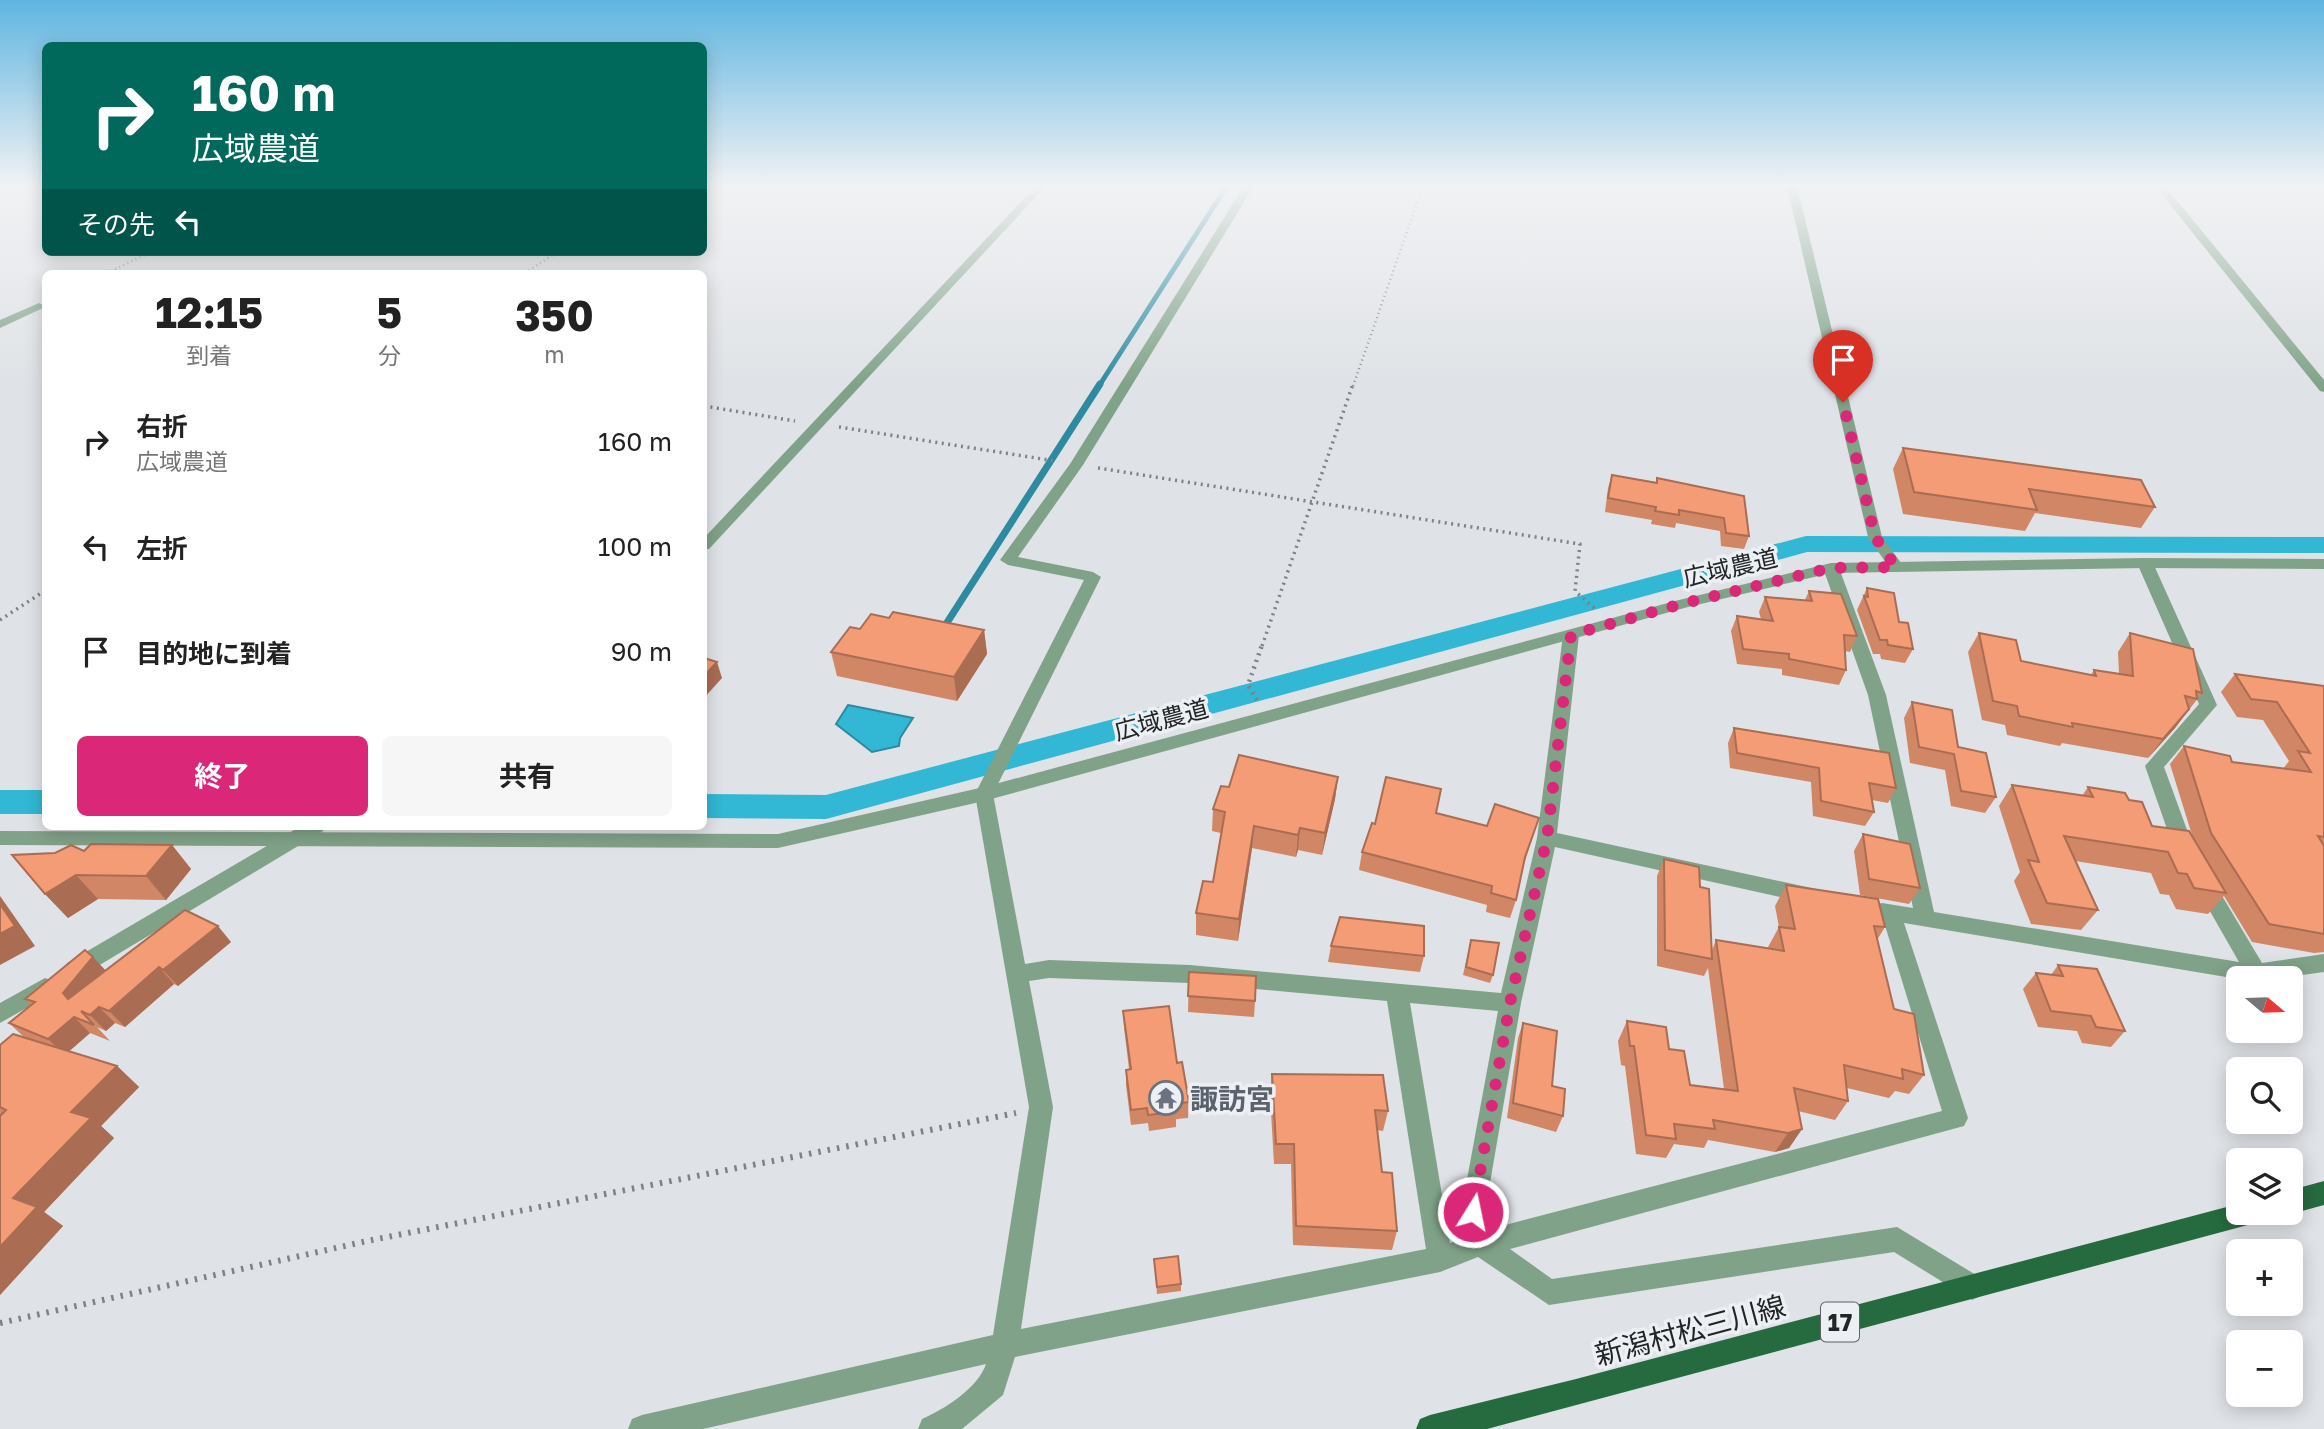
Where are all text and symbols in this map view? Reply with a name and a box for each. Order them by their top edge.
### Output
text: 160 m [192,63,335,122]
icon: right [77,70,168,161]
text: 広域農道 [192,129,320,167]
icon: left [169,203,207,241]
text: その先 [77,209,155,240]
text: 12:15 [155,287,263,337]
text: 5 [376,287,402,337]
text: 350 [515,290,594,340]
pin [1813,330,1873,402]
text: m [544,340,565,368]
text: 到着 [186,341,232,369]
text: 分 [378,341,401,369]
icon: arrive [1824,341,1862,379]
text: 右折 [136,411,188,442]
icon: right [77,423,115,461]
text: 160 m [598,426,672,457]
text: 広域農道 [136,447,228,475]
icon: left [77,528,115,566]
text: 100 m [598,531,672,562]
text: 左折 [136,533,188,564]
street label: 広域農道 [1680,542,1780,592]
icon: arrive [77,633,115,671]
text: 90 m [611,636,672,667]
text: 目的地に到着 [136,638,292,669]
street label: 広域農道 [1111,693,1211,745]
button: 終了 [77,736,368,816]
button: 共有 [382,736,672,816]
north arrow [2226,966,2303,1043]
map controls [2226,966,2303,1407]
button: search [2226,1057,2303,1134]
temple icon: 諏訪宮 [1147,1079,1185,1117]
place label: 諏訪宮 [1190,1082,1274,1115]
button: layers [2226,1148,2303,1225]
position arrow [1436,1175,1510,1249]
button: + [2226,1239,2303,1316]
street label: 新潟村松三川線 [1591,1289,1789,1371]
road number: 17 [1821,1302,1859,1342]
button: − [2226,1330,2303,1407]

